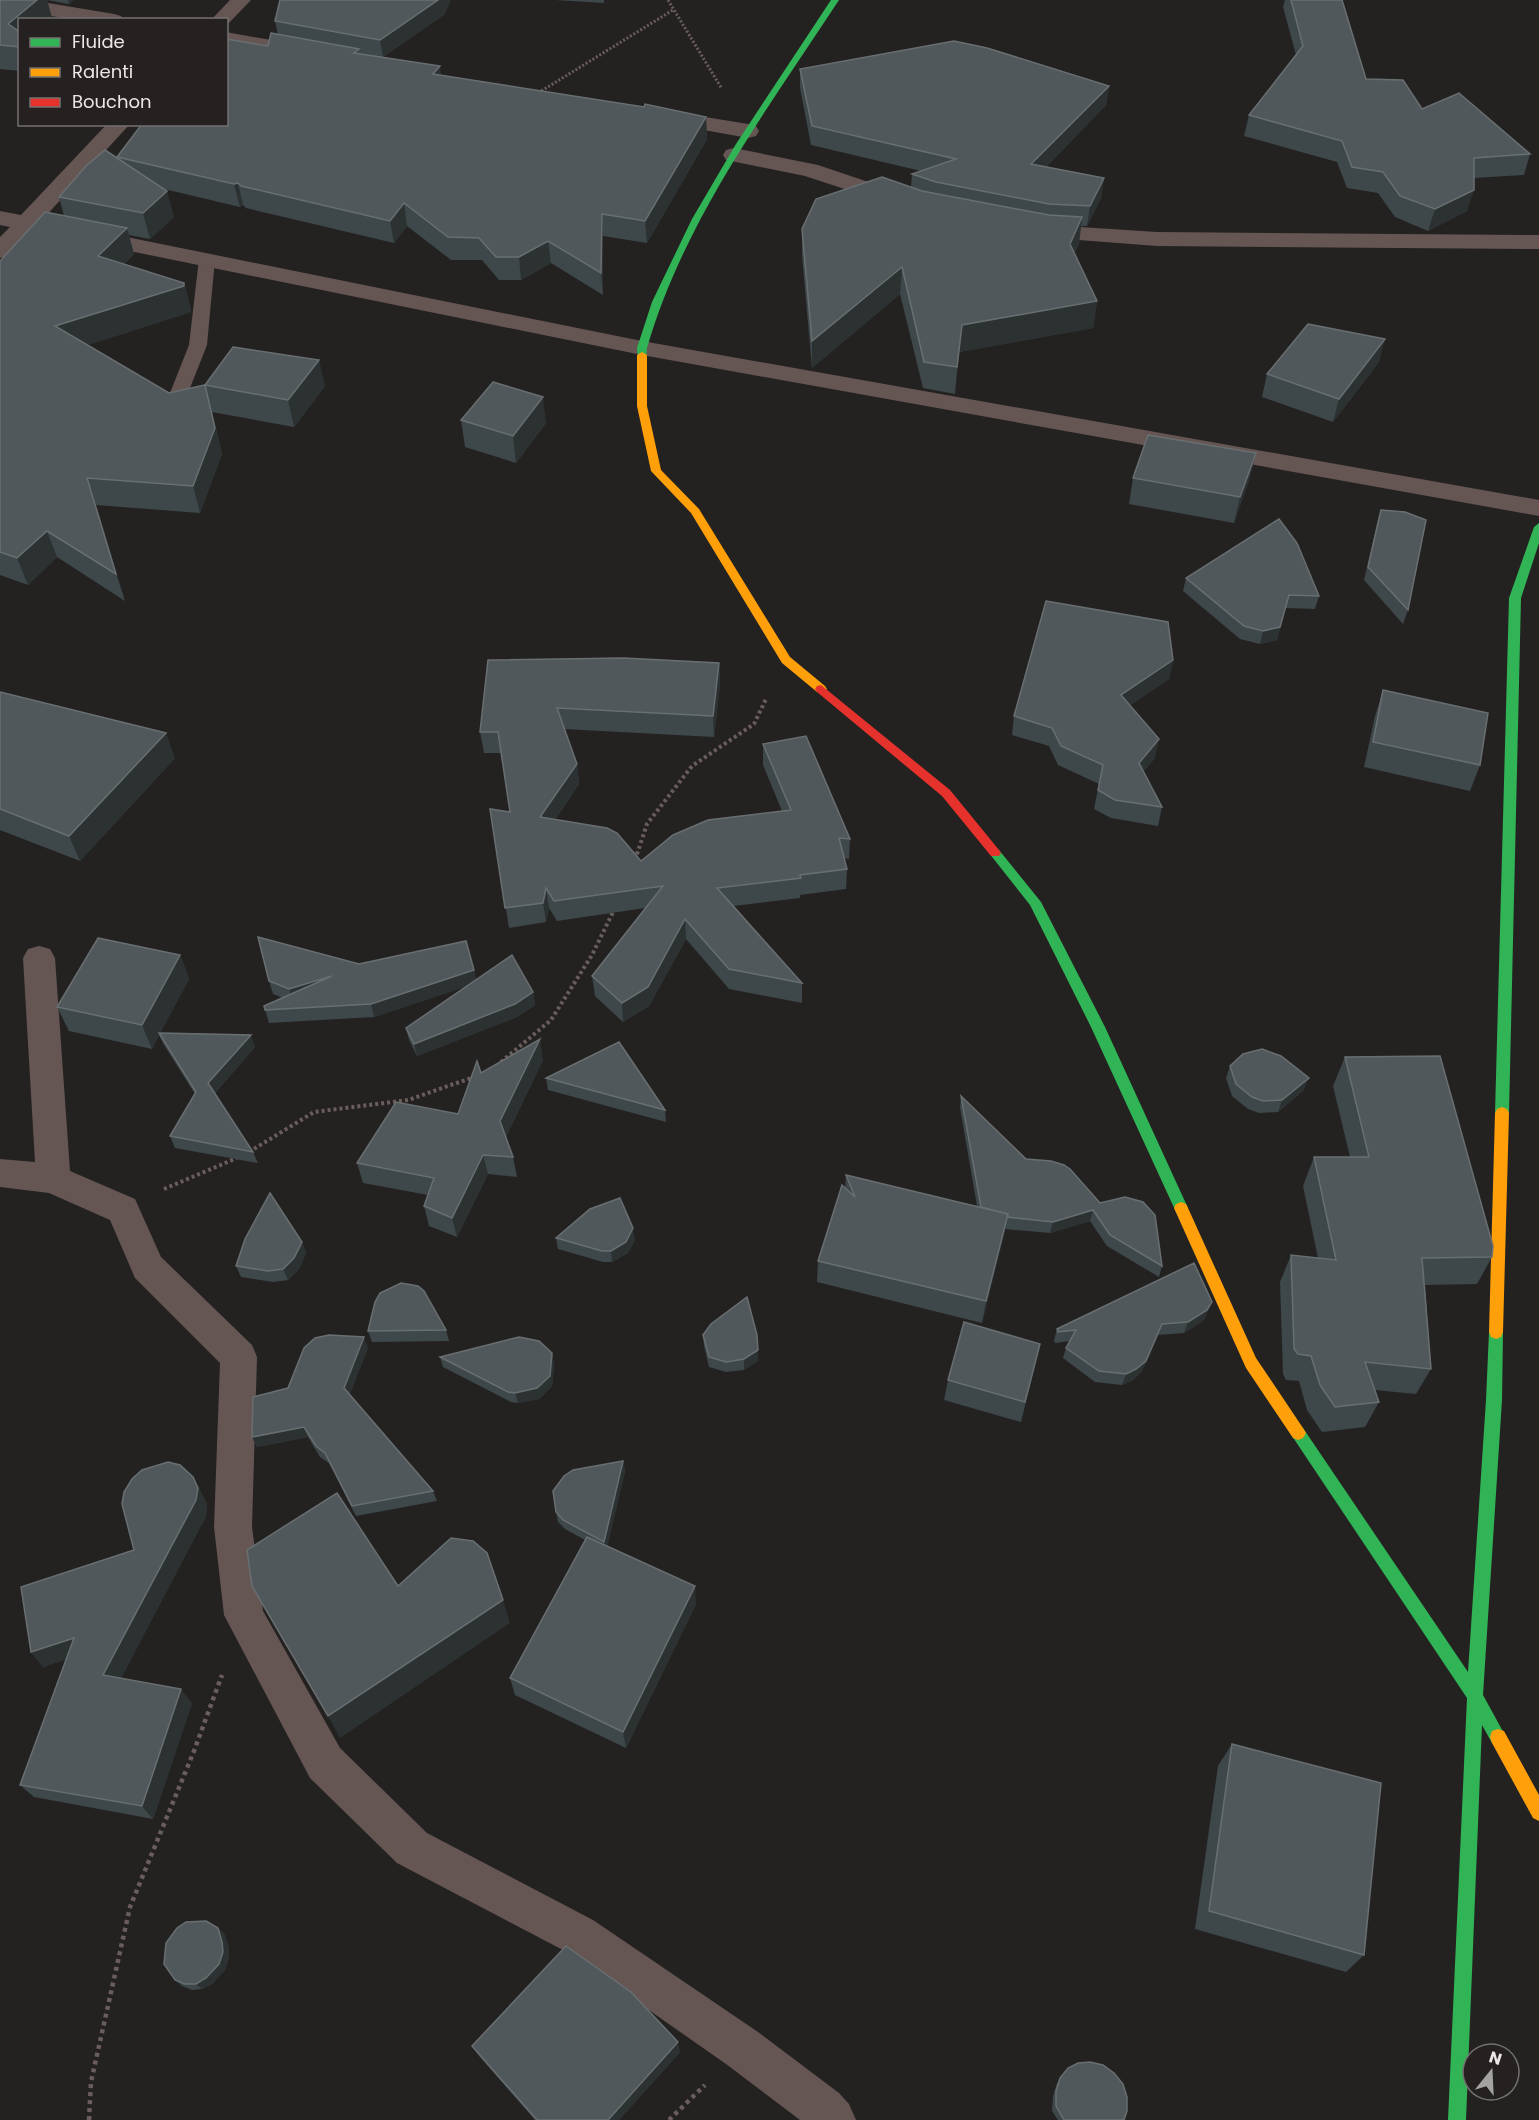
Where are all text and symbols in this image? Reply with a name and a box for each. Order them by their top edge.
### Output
legend [18,18,228,126]
text: Fluide [72,29,125,54]
text: Ralenti [72,59,133,84]
text: Bouchon [72,89,152,114]
north arrow [1461,2042,1521,2102]
text: N [1486,2045,1505,2071]

